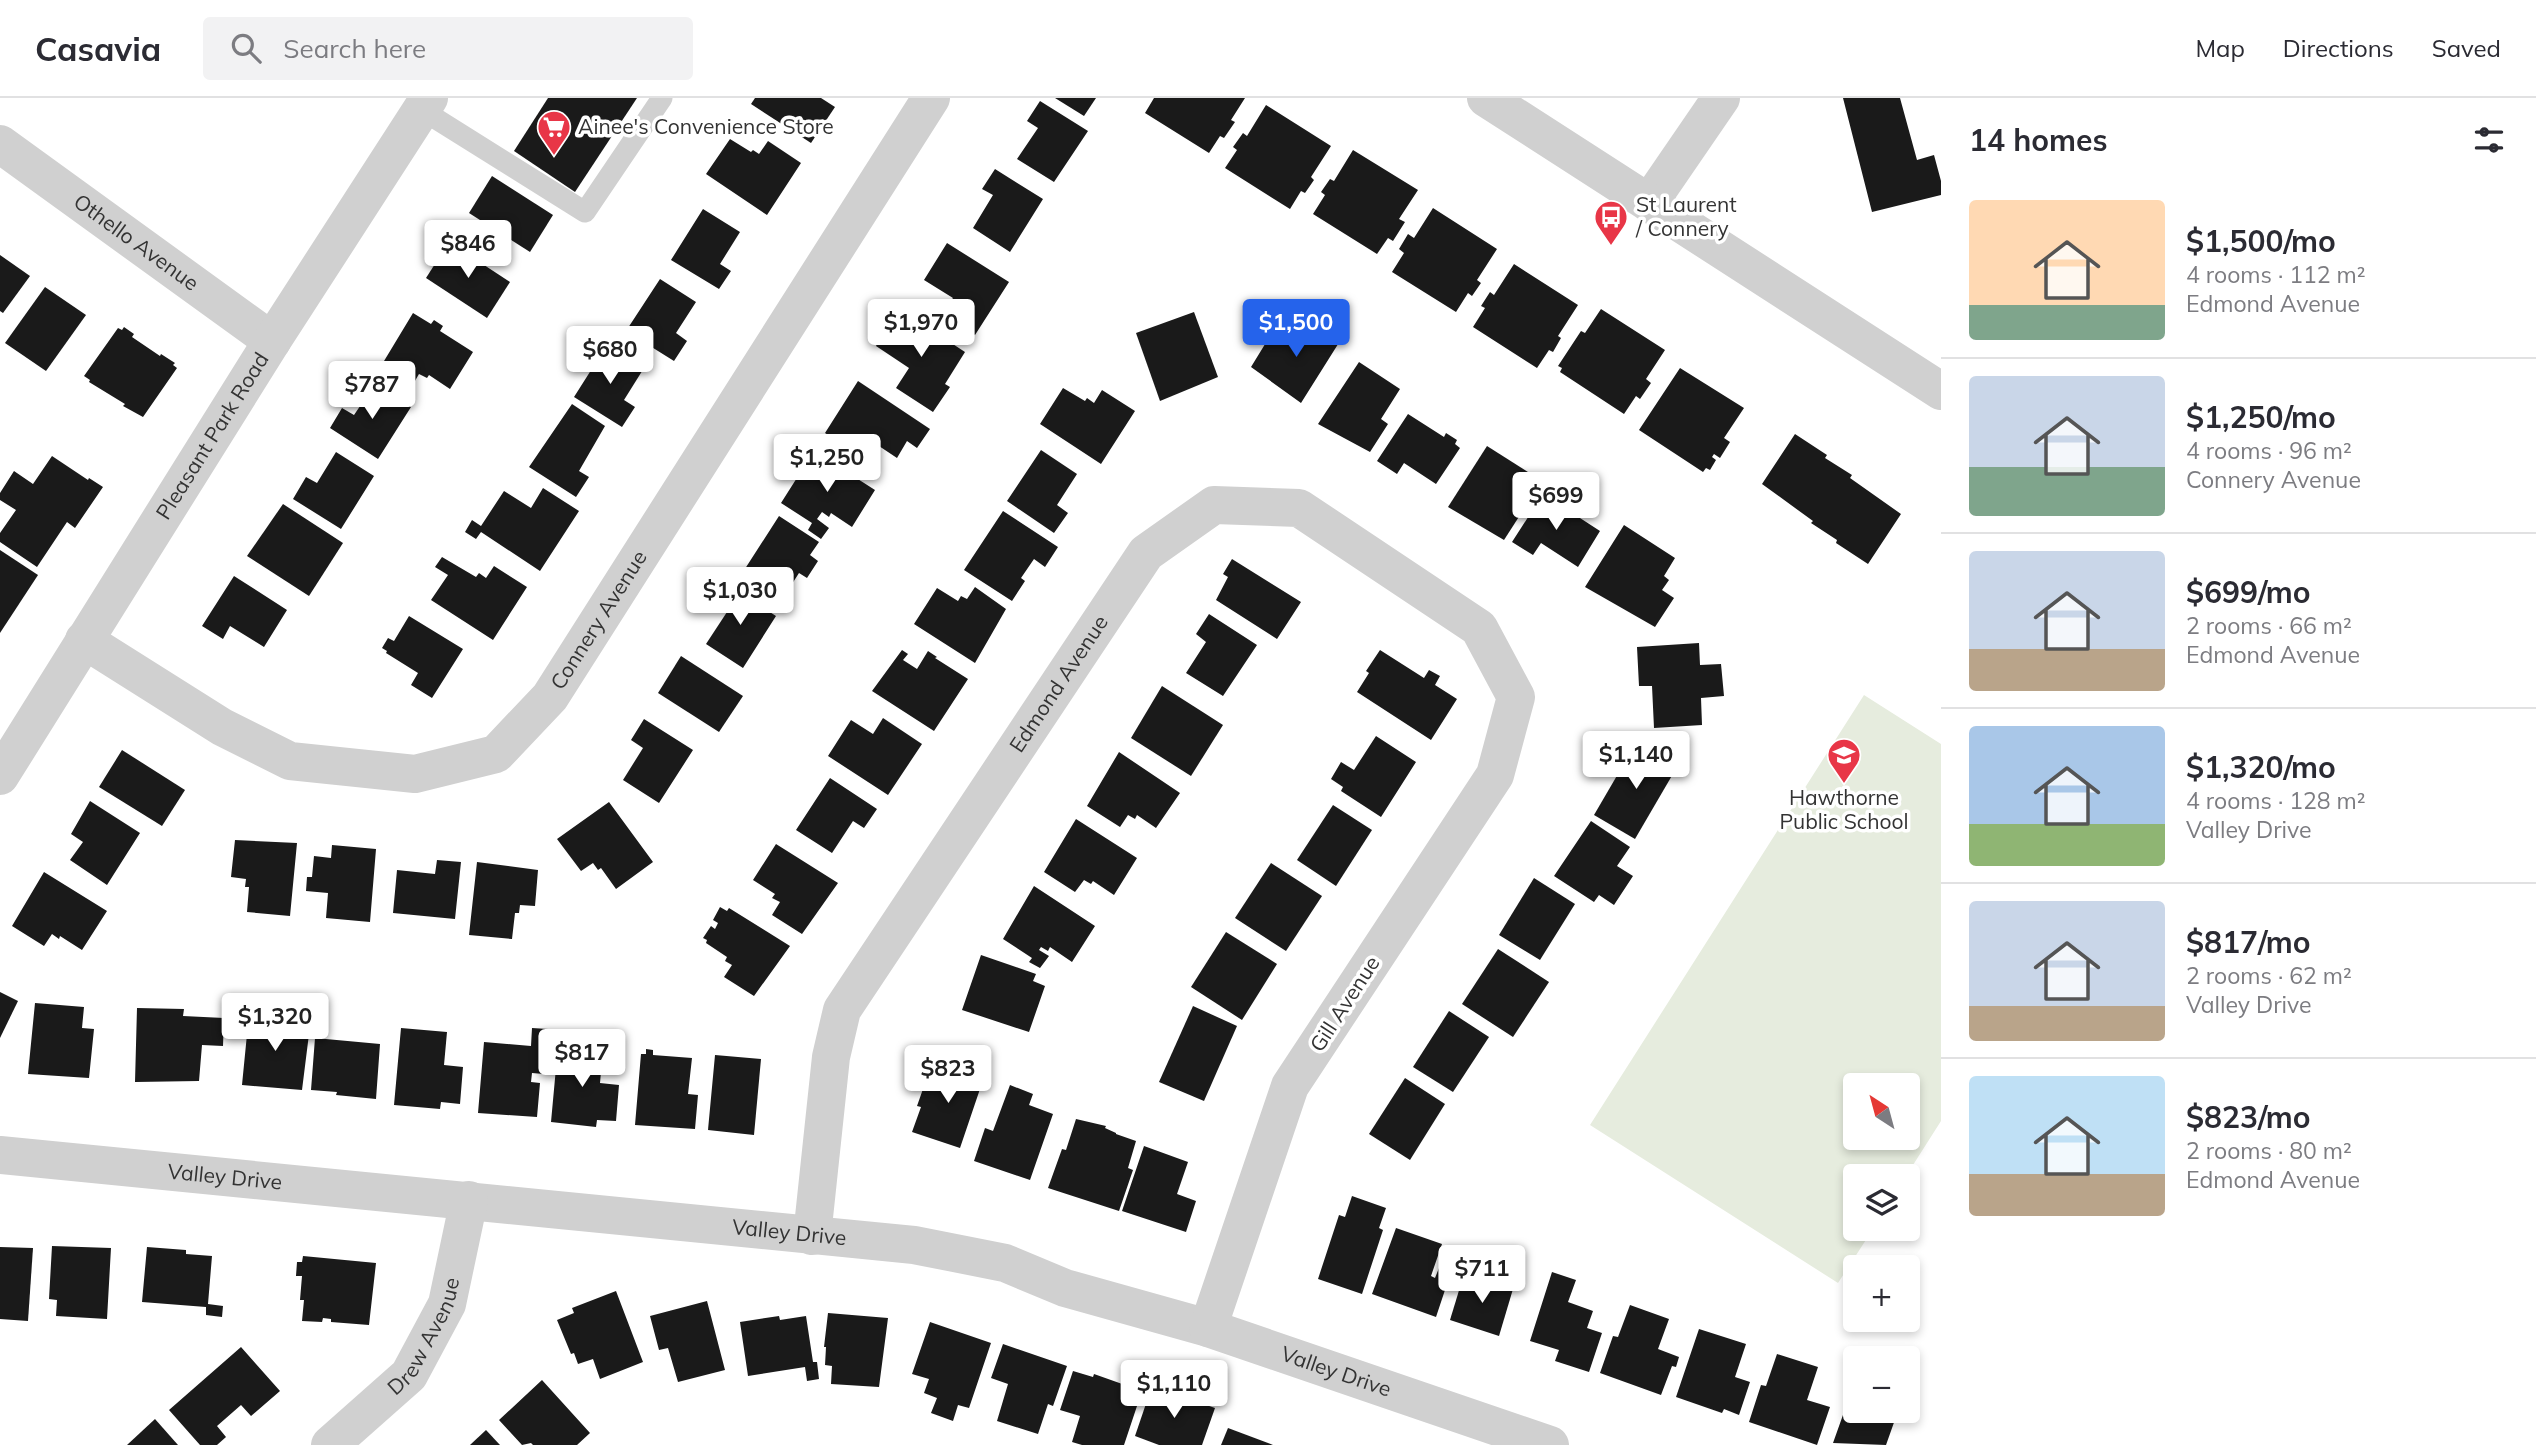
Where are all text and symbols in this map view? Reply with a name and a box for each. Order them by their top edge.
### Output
search box [203,17,693,80]
text: Casavia [35,28,161,69]
icon: search [227,29,265,67]
text: Search here [283,32,426,65]
text: Map [2195,33,2245,63]
text: Directions [2283,33,2394,63]
text: Saved [2432,33,2501,63]
supermarket icon: Ainee's Convenience Store [535,108,573,157]
place label: Ainee's Convenience Store [578,113,834,139]
text: 14 homes [1969,121,2108,159]
icon: filters [2470,121,2508,159]
street label: Othello Avenue [69,188,204,296]
place label: St Laurent / Connery [1635,191,1737,241]
bus stop icon: St Laurent / Connery [1592,198,1630,247]
pin: $846 [427,220,509,280]
text: $1,500/mo [2186,222,2336,260]
text: $846 [440,228,496,257]
icon: home [2025,228,2109,312]
text: 4 rooms · 112 m² [2186,260,2366,289]
text: Edmond Avenue [2186,289,2360,318]
pin: $1,970 [864,300,978,359]
pin: $1,500 [1239,300,1353,359]
text: $1,970 [884,307,958,336]
text: $1,500 [1259,307,1333,336]
pin: $680 [569,327,651,386]
text: $680 [582,334,638,363]
street label: Pleasant Park Road [150,347,274,524]
pin: $787 [331,362,413,421]
text: $787 [344,369,400,398]
text: $1,250/mo [2186,398,2336,436]
icon: home [2025,404,2109,488]
pin: $1,250 [770,434,884,494]
text: 4 rooms · 96 m² [2186,436,2352,465]
text: $1,250 [790,442,864,471]
text: Connery Avenue [2186,465,2361,494]
pin: $699 [1515,472,1597,532]
text: $699 [1528,480,1584,509]
street label: Connery Avenue [544,545,652,694]
pin: $1,030 [683,568,797,627]
text: $699/mo [2186,573,2310,611]
text: $1,030 [703,575,777,604]
icon: home [2025,579,2109,663]
street label: Edmond Avenue [1003,610,1113,757]
text: 2 rooms · 66 m² [2186,611,2352,640]
text: Edmond Avenue [2186,640,2360,669]
pin: $1,140 [1579,732,1693,791]
school or university icon: Hawthorne Public School [1825,736,1863,785]
text: $1,140 [1599,739,1673,768]
text: $1,320/mo [2186,748,2336,786]
icon: home [2025,754,2109,838]
place label: Hawthorne Public School [1780,784,1908,834]
text: 4 rooms · 128 m² [2186,786,2366,815]
text: Valley Drive [2186,815,2312,844]
text: $817/mo [2186,923,2310,961]
icon: home [2025,929,2109,1013]
street label: Gill Avenue [1304,951,1385,1056]
text: 2 rooms · 62 m² [2186,961,2352,990]
text: Valley Drive [2186,990,2312,1019]
pin: $1,320 [218,993,332,1053]
text: $1,320 [238,1001,312,1030]
pin: $817 [541,1030,623,1089]
text: $817 [554,1037,610,1066]
pin: $823 [907,1046,989,1105]
text: $823 [920,1053,976,1082]
north arrow [1843,1073,1920,1150]
map controls [1843,1073,1920,1423]
text: $823/mo [2186,1098,2310,1136]
icon: home [2025,1104,2109,1188]
text: 2 rooms · 80 m² [2186,1136,2352,1165]
street label: Valley Drive [167,1158,283,1195]
button: layers [1843,1164,1920,1241]
text: Edmond Avenue [2186,1165,2360,1194]
street label: Valley Drive [731,1213,848,1250]
pin: $711 [1441,1246,1523,1305]
text: $711 [1454,1253,1510,1282]
button: + [1843,1255,1920,1332]
street label: Drew Avenue [382,1275,464,1400]
street label: Valley Drive [1278,1340,1395,1402]
button: − [1843,1346,1920,1423]
pin: $1,110 [1117,1360,1231,1420]
text: $1,110 [1137,1368,1211,1397]

